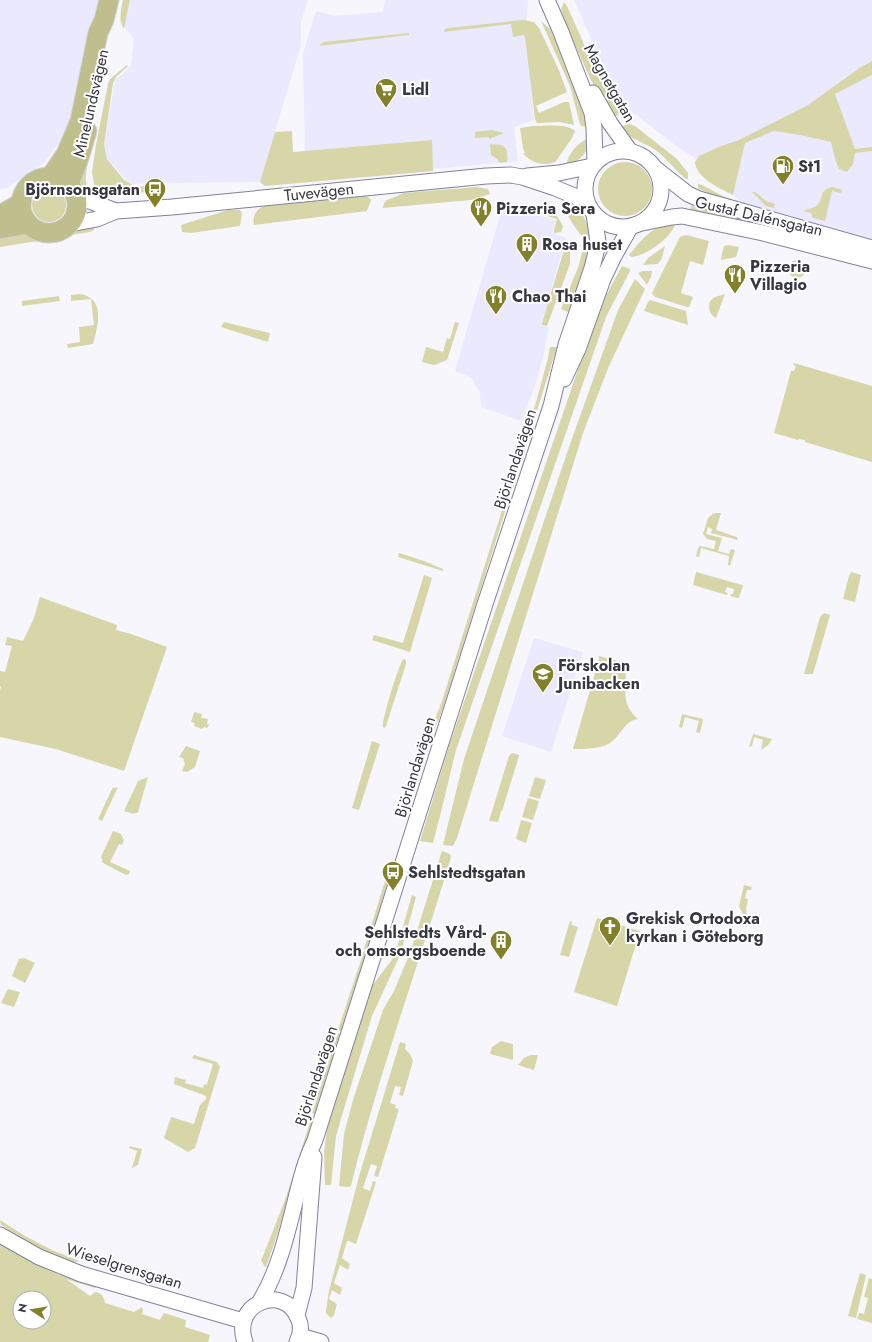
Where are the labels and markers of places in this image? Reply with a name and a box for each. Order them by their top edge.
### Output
supermarket icon: Lidl [373,76,399,109]
place label: Lidl [402,78,429,101]
fuel station icon: St1 [770,153,796,186]
place label: St1 [798,155,821,178]
bus stop icon: Björnsonsgatan [142,176,168,209]
place label: Björnsonsgatan [25,178,140,201]
restaurant icon: Pizzeria Sera [468,195,494,228]
place label: Pizzeria Sera [496,197,595,220]
building icon: Rosa huset [514,231,540,264]
place label: Rosa huset [542,233,623,256]
place label: Pizzeria Villagio [749,255,810,296]
restaurant icon: Pizzeria Villagio [722,262,748,295]
restaurant icon: Chao Thai [483,283,509,316]
place label: Chao Thai [512,285,586,308]
place label: Förskolan Junibacken [555,654,640,695]
school or university icon: Förskolan Junibacken [530,661,556,694]
bus stop icon: Sehlstedtsgatan [380,859,406,892]
place label: Sehlstedtsgatan [408,861,526,884]
place label: Grekisk Ortodoxa kyrkan i Göteborg [626,907,764,948]
church icon: Grekisk Ortodoxa kyrkan i Göteborg [597,914,623,947]
place label: Sehlstedts Vård- och omsorgsboende [335,921,486,962]
building icon: Sehlstedts Vård- och omsorgsboende [488,928,514,961]

